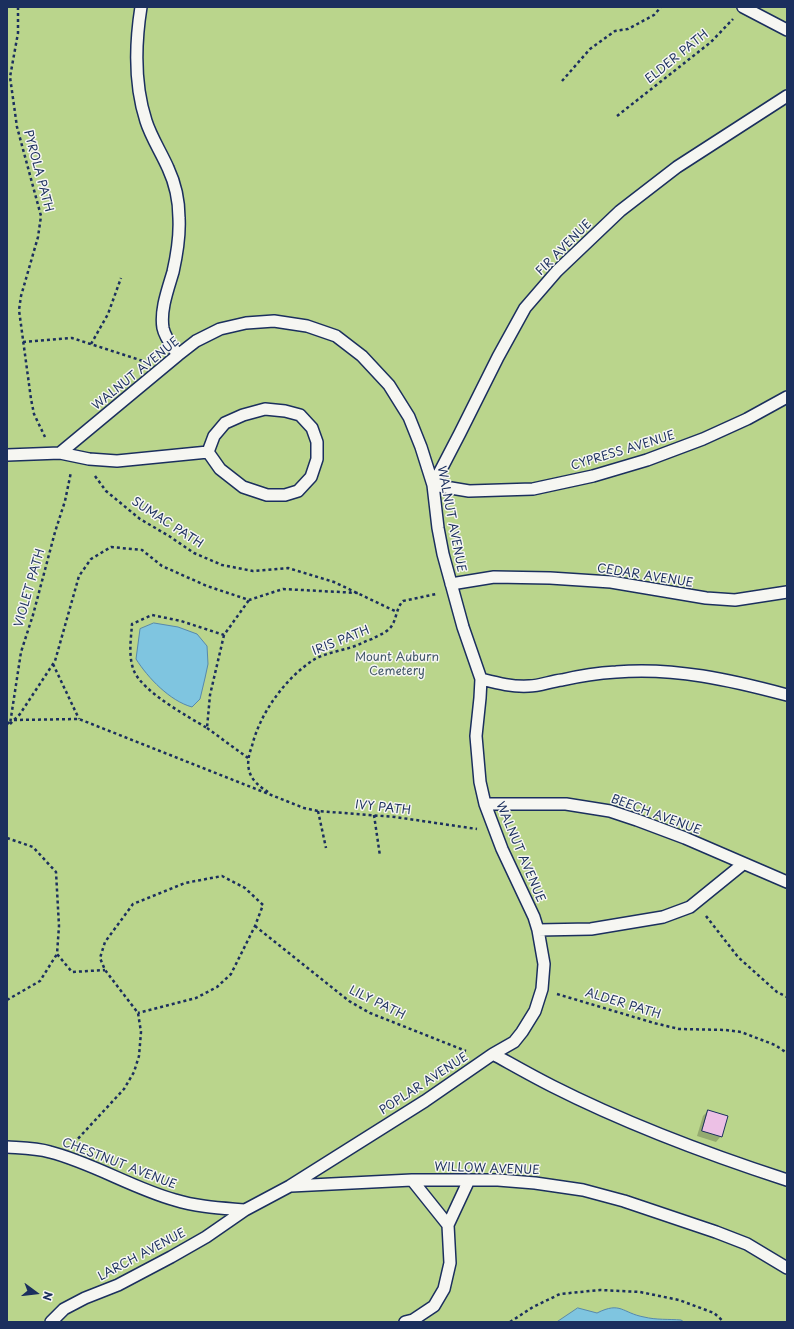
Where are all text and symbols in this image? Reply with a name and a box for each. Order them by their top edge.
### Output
street label: ELDER PATH [643,27,711,87]
street label: PYROLA PATH [20,128,56,214]
street label: FIR AVENUE [533,217,595,279]
street label: WALNUT AVENUE [90,334,182,414]
street label: CYPRESS AVENUE [569,428,677,474]
street label: WALNUT AVENUE [434,465,468,573]
street label: SUMAC PATH [129,495,205,551]
street label: VIOLET PATH [12,547,48,629]
street label: CEDAR AVENUE [596,561,694,591]
street label: IRIS PATH [310,623,372,659]
park label: Mount Auburn Cemetery [355,651,439,679]
street label: BEECH AVENUE [609,792,703,838]
street label: IVY PATH [354,798,412,818]
street label: WALNUT AVENUE [492,800,548,904]
street label: LILY PATH [347,983,407,1023]
street label: ALDER PATH [583,986,663,1022]
street label: POPLAR AVENUE [377,1050,471,1118]
street label: CHESTNUT AVENUE [60,1136,178,1192]
street label: WILLOW AVENUE [434,1160,540,1178]
street label: LARCH AVENUE [96,1226,188,1284]
north arrow [16,1273,56,1313]
text: N [39,1290,57,1303]

